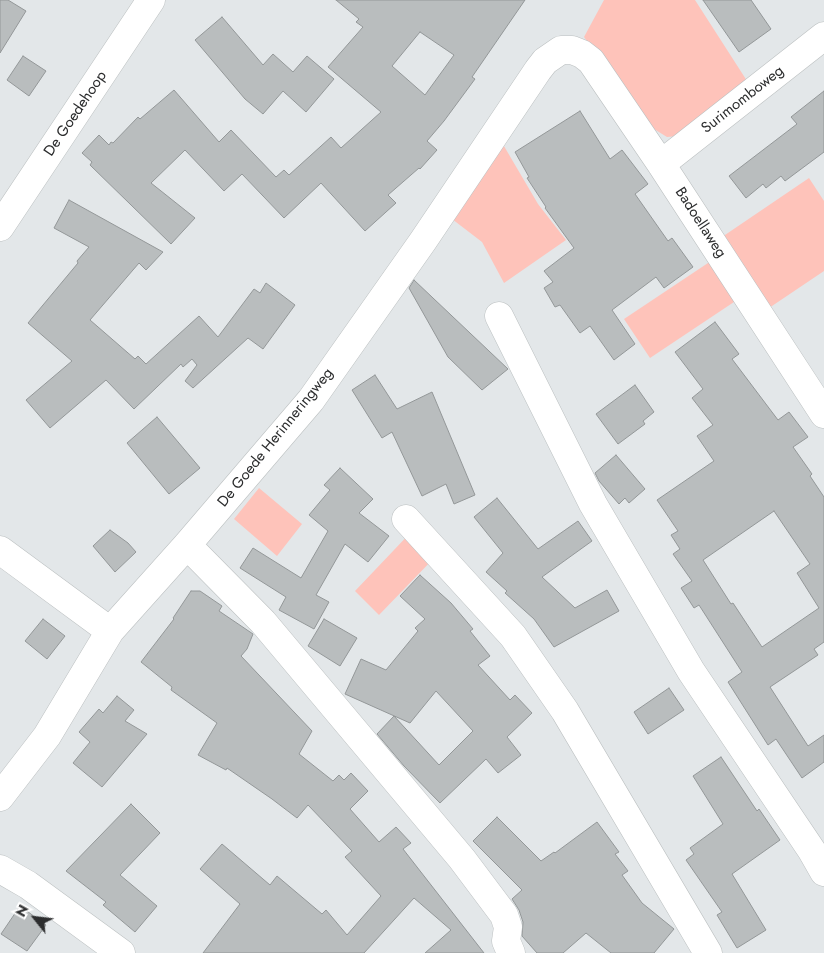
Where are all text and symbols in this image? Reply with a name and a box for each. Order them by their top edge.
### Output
street label: Surimomboweg [698,62,788,138]
street label: De Goedehoop [41,68,111,160]
street label: Badoellaweg [671,184,729,262]
street label: De Goede Herinneringweg [214,365,338,511]
north arrow [10,893,60,943]
text: N [10,901,33,920]

